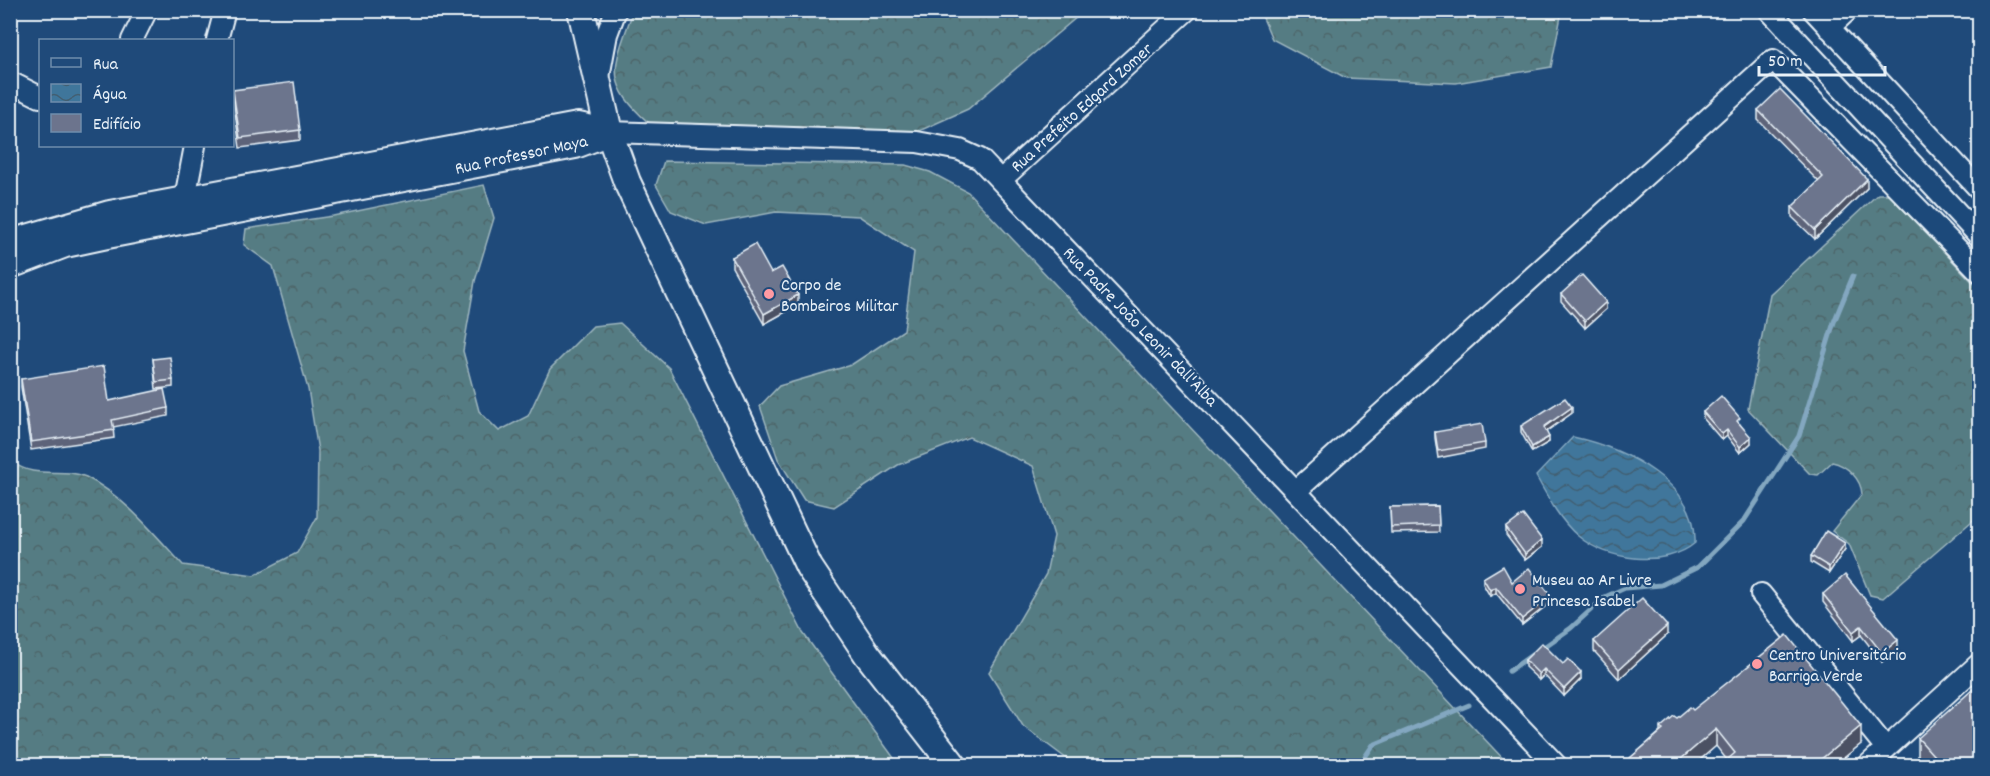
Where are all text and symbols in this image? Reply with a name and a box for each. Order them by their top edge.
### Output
street label: Rua Prefeito Edgard Zomer [1006,38,1159,179]
legend [39,39,234,147]
scale bar [1759,39,1885,77]
text: 50 m [1768,50,1803,75]
text: Rua [93,53,119,78]
text: Água [93,83,127,108]
text: Edifício [93,113,141,138]
street label: Rua Professor Maya [453,130,591,183]
street label: Rua Padre João Leonir dall'Alba [1056,242,1223,414]
place label: Corpo de Bombeiros Militar [781,274,899,320]
marker: Corpo de Bombeiros Militar [762,287,776,301]
place label: Museu ao Ar Livre Princesa Isabel [1532,569,1652,615]
marker: Museu ao Ar Livre Princesa Isabel [1513,582,1527,596]
place label: Centro Universitário Barriga Verde [1769,644,1906,690]
marker: Centro Universitário Barriga Verde [1750,657,1764,671]

